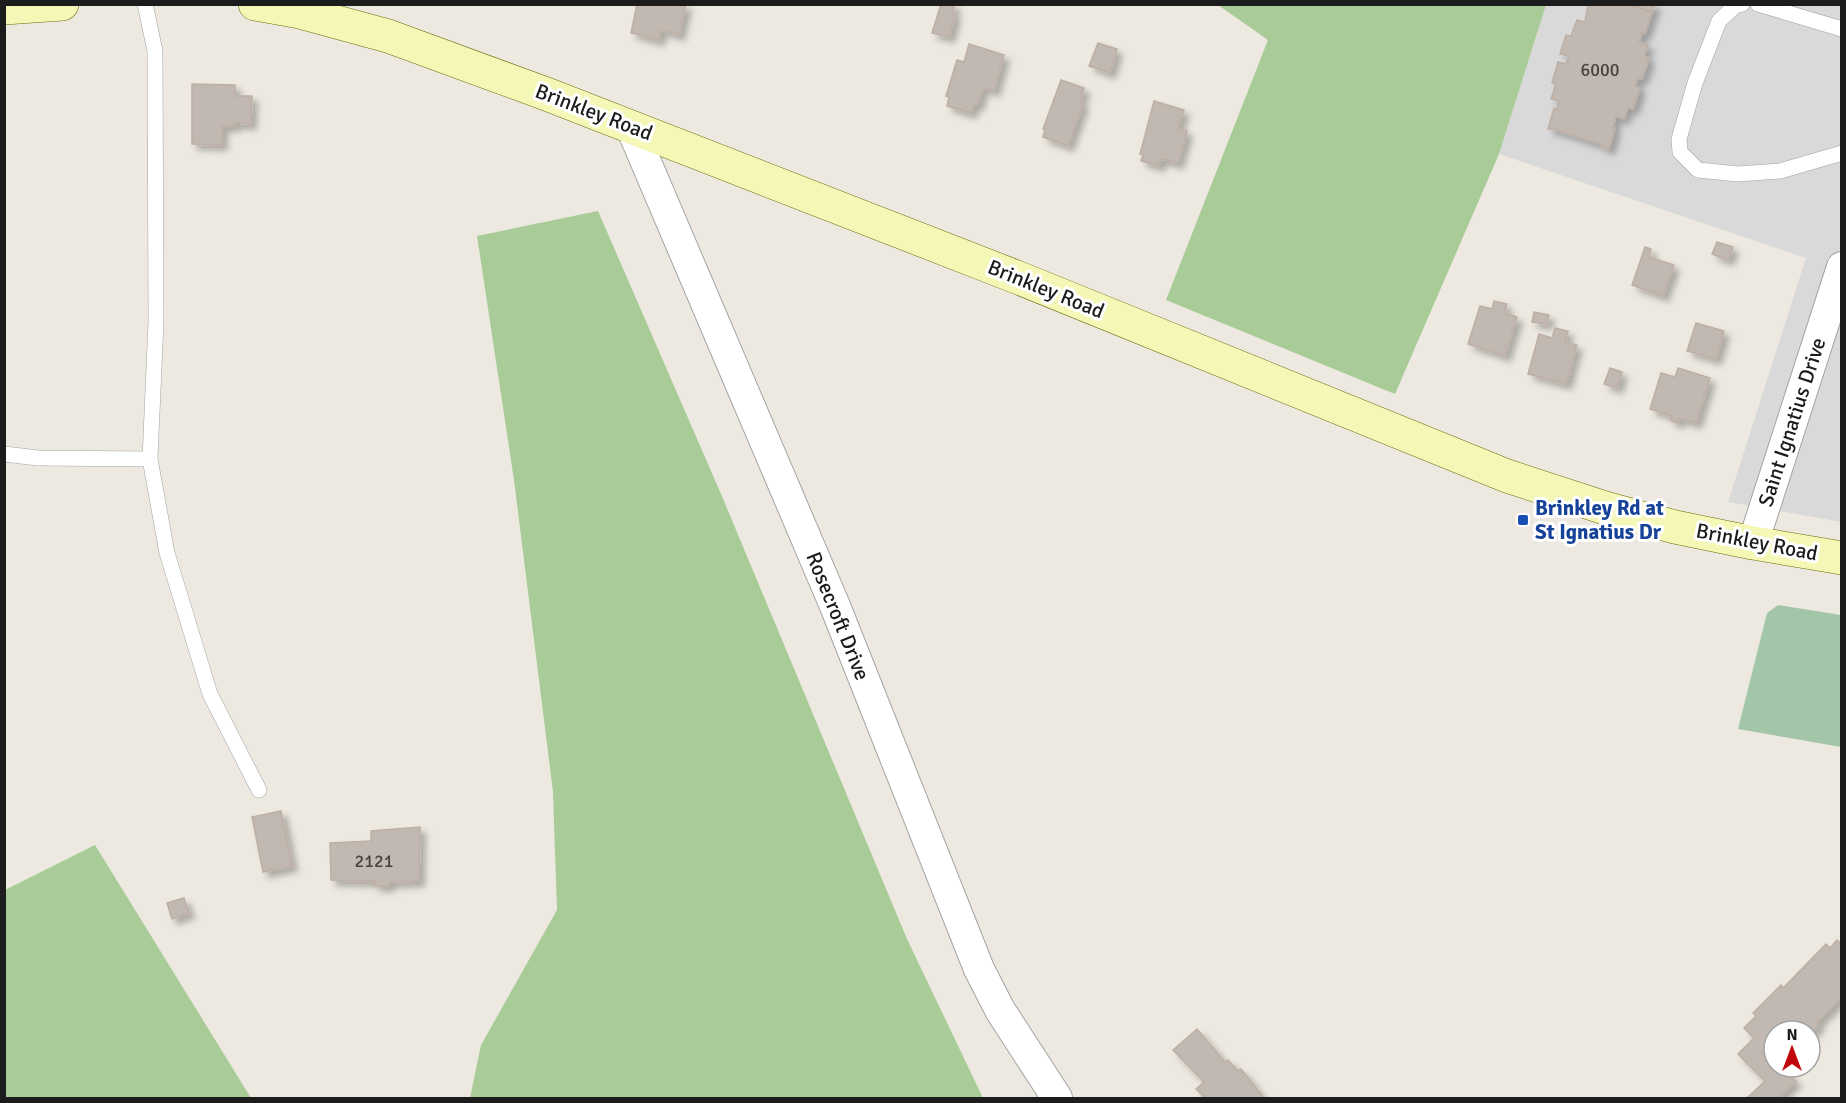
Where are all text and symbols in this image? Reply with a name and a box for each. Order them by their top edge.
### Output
house number: 6000 [1581,59,1619,81]
street label: Brinkley Road [532,78,656,146]
street label: Brinkley Road [984,254,1108,324]
street label: Saint Ignatius Drive [1752,334,1832,510]
place label: Brinkley Rd at St Ignatius Dr [1535,495,1664,545]
marker: Brinkley Rd at St Ignatius Dr [1516,513,1530,527]
street label: Brinkley Road [1694,517,1820,567]
street label: Rosecroft Drive [800,548,876,684]
house number: 2121 [355,850,393,872]
north arrow [1762,1019,1822,1079]
text: N [1786,1025,1798,1045]

